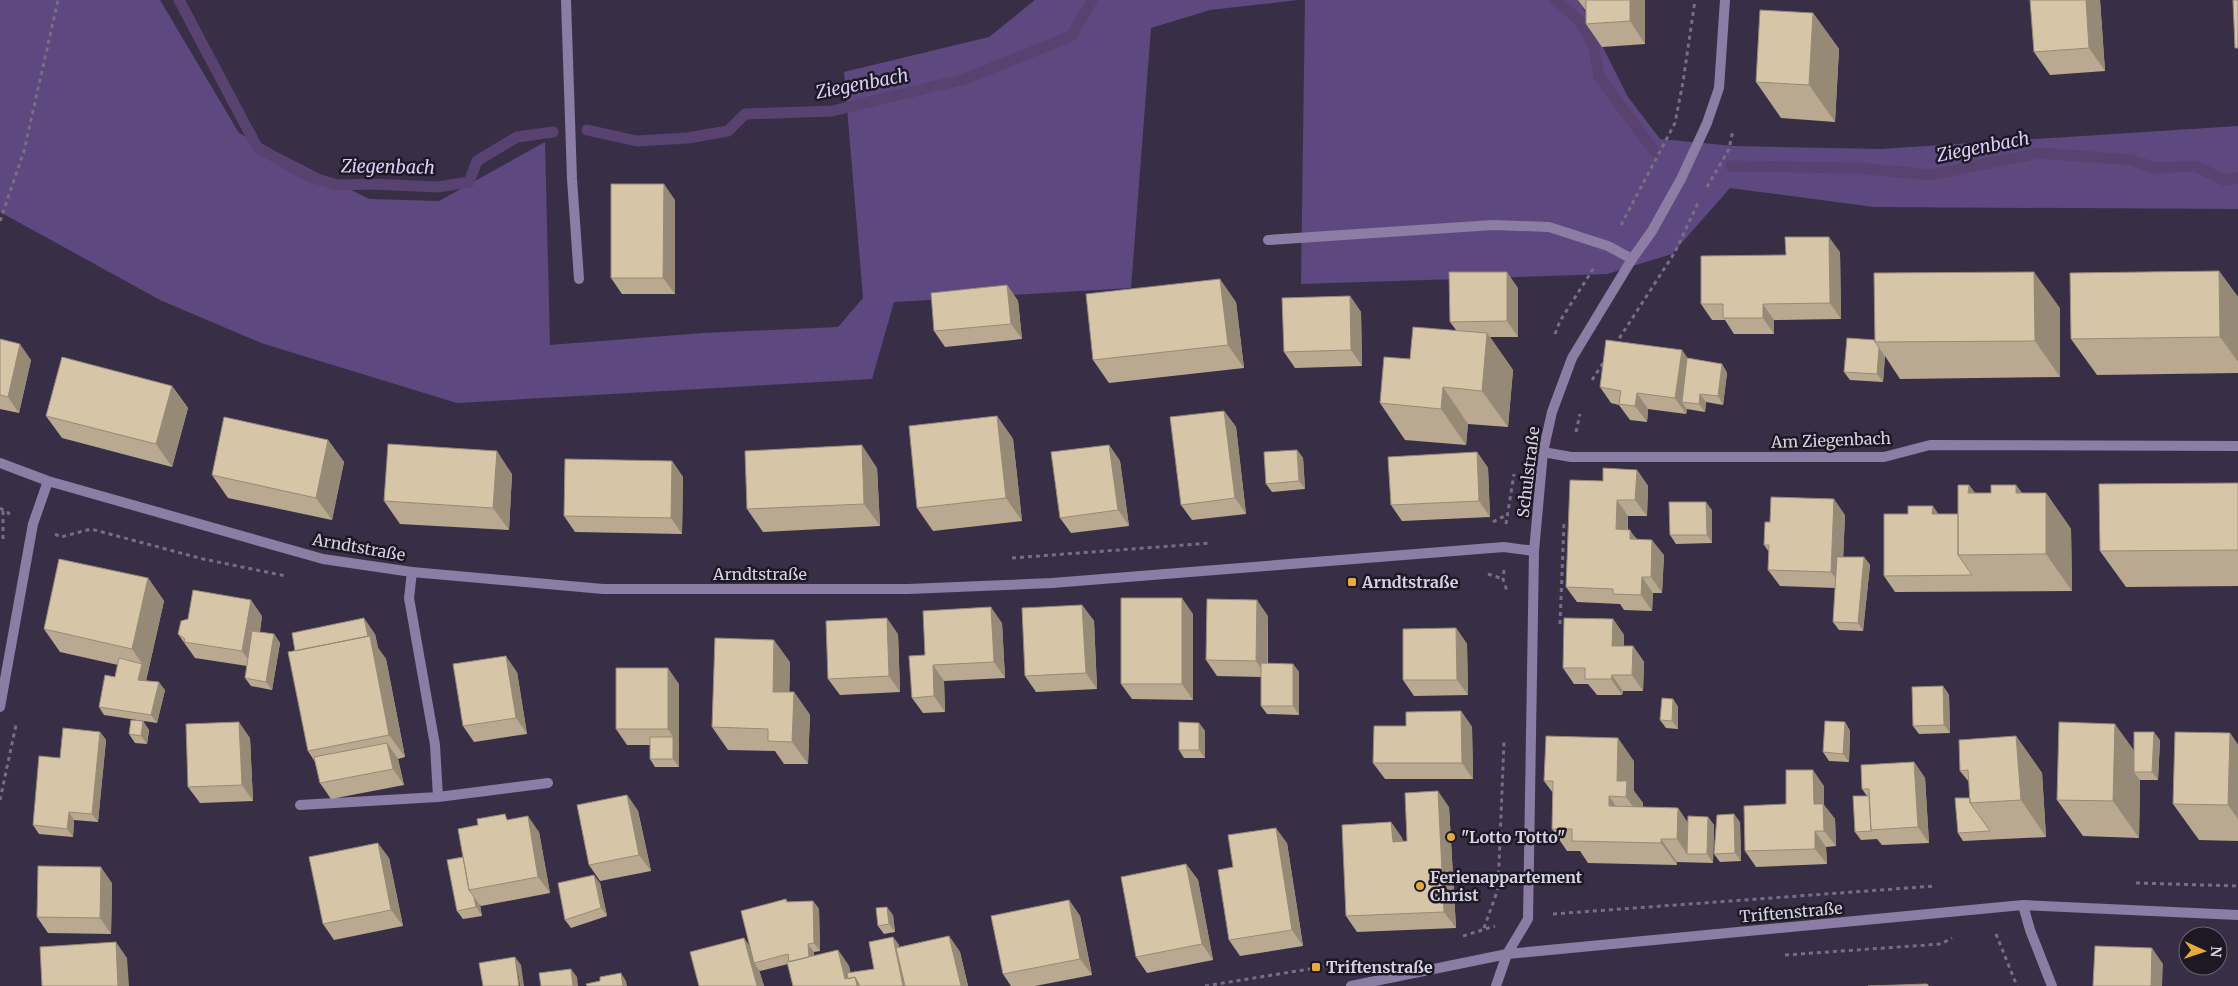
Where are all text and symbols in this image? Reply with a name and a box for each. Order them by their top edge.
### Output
water label: Ziegenbach [813,63,910,104]
water label: Ziegenbach [1934,126,2031,167]
water label: Ziegenbach [340,154,435,179]
street label: Schulstraße [1512,425,1544,519]
street label: Am Ziegenbach [1770,428,1892,452]
street label: Arndtstraße [310,529,407,565]
street label: Arndtstraße [712,564,807,584]
place label: Arndtstraße [1361,572,1459,592]
marker: Arndtstraße [1346,576,1358,588]
place label: "Lotto Totto" [1461,827,1565,847]
marker: "Lotto Totto" [1445,831,1457,843]
place label: Ferienappartement Christ [1430,867,1583,905]
marker: Ferienappartement Christ [1414,880,1426,892]
street label: Triftenstraße [1739,898,1843,926]
north arrow [2178,926,2228,976]
text: N [2207,946,2225,958]
place label: Triftenstraße [1326,957,1433,977]
marker: Triftenstraße [1310,961,1322,973]

